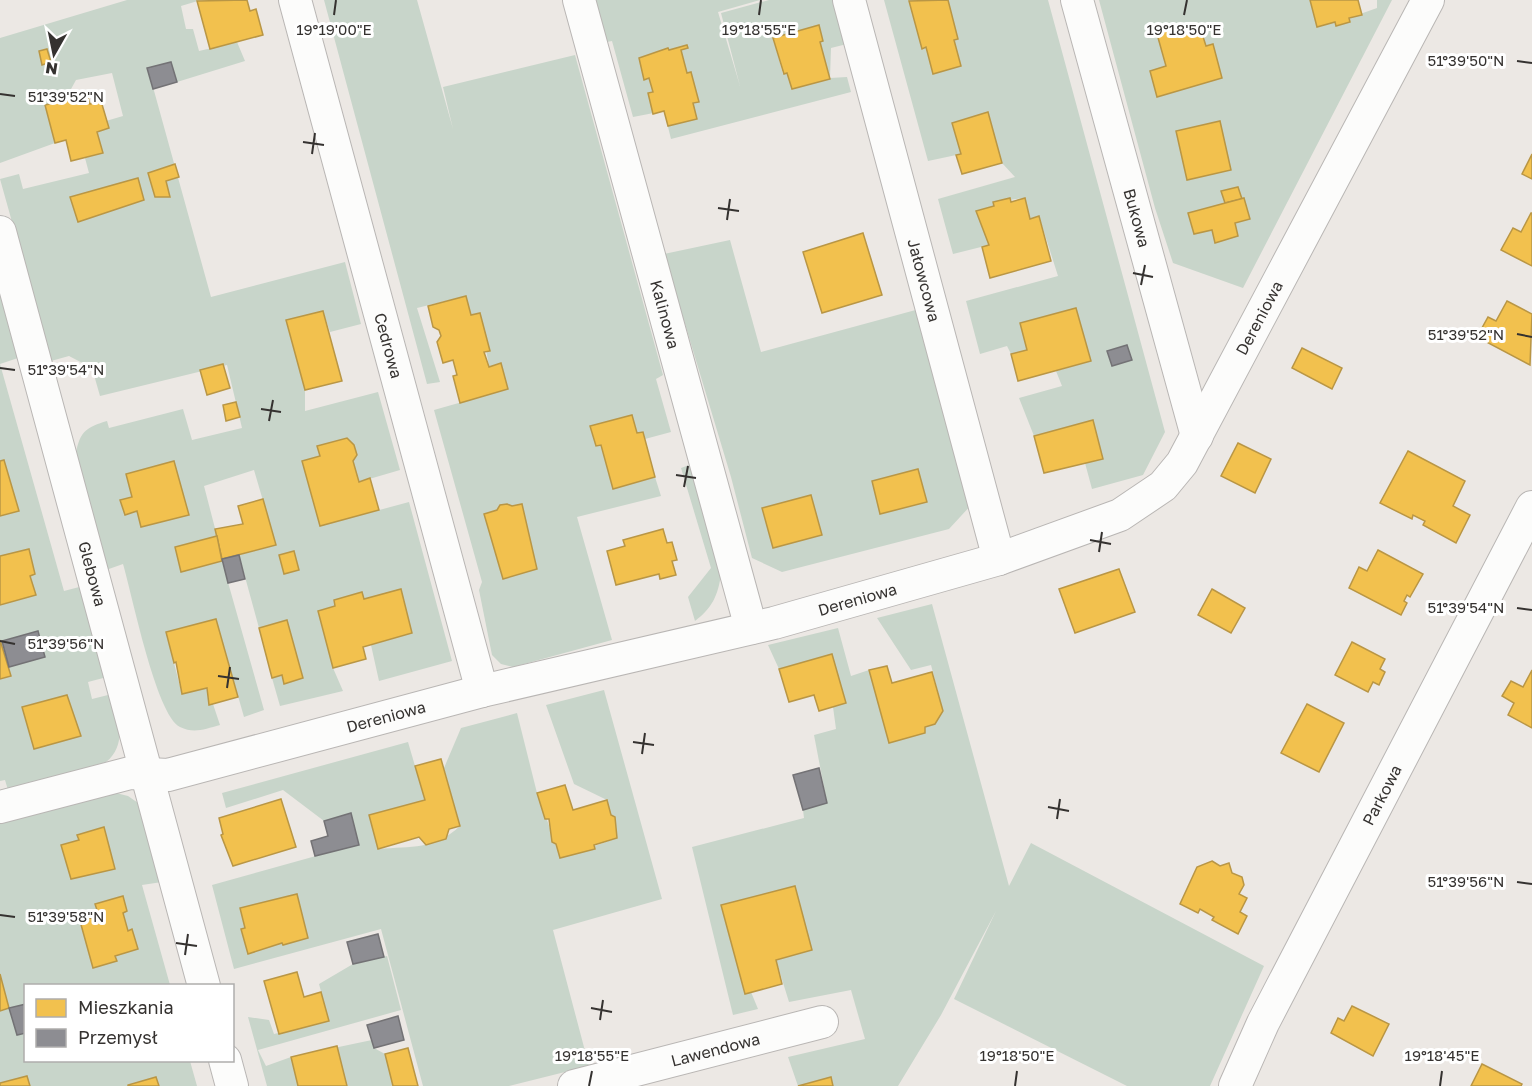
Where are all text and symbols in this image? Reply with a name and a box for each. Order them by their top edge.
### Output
text: 19°19'00"E [296,20,372,38]
text: 19°18'55"E [722,20,796,38]
text: 19°18'50"E [1147,20,1221,38]
north arrow [24,24,84,84]
text: 51°39'50"N [1427,51,1505,69]
text: N [44,58,59,80]
text: 51°39'52"N [28,87,104,105]
street label: Bukowa [1119,186,1155,250]
street label: Jałowcowa [903,236,945,324]
street label: Dereniowa [1231,277,1287,358]
street label: Kalinowa [646,278,684,351]
street label: Cedrowa [370,310,407,381]
text: 51°39'52"N [1428,325,1504,343]
text: 51°39'54"N [28,360,104,378]
street label: Glebowa [74,539,111,608]
street label: Dereniowa [816,579,899,620]
text: 51°39'54"N [1428,598,1504,616]
text: 51°39'56"N [28,634,104,652]
street label: Dereniowa [344,697,428,737]
street label: Parkowa [1358,761,1406,829]
text: 51°39'56"N [1428,872,1504,890]
text: 51°39'58"N [28,907,104,925]
legend [24,984,234,1062]
text: Mieszkania [78,996,174,1018]
text: Przemysł [78,1026,158,1048]
street label: Lawendowa [669,1028,762,1071]
text: 19°18'55"E [555,1046,629,1064]
text: 19°18'50"E [980,1046,1054,1064]
text: 19°18'45"E [1405,1046,1479,1064]

